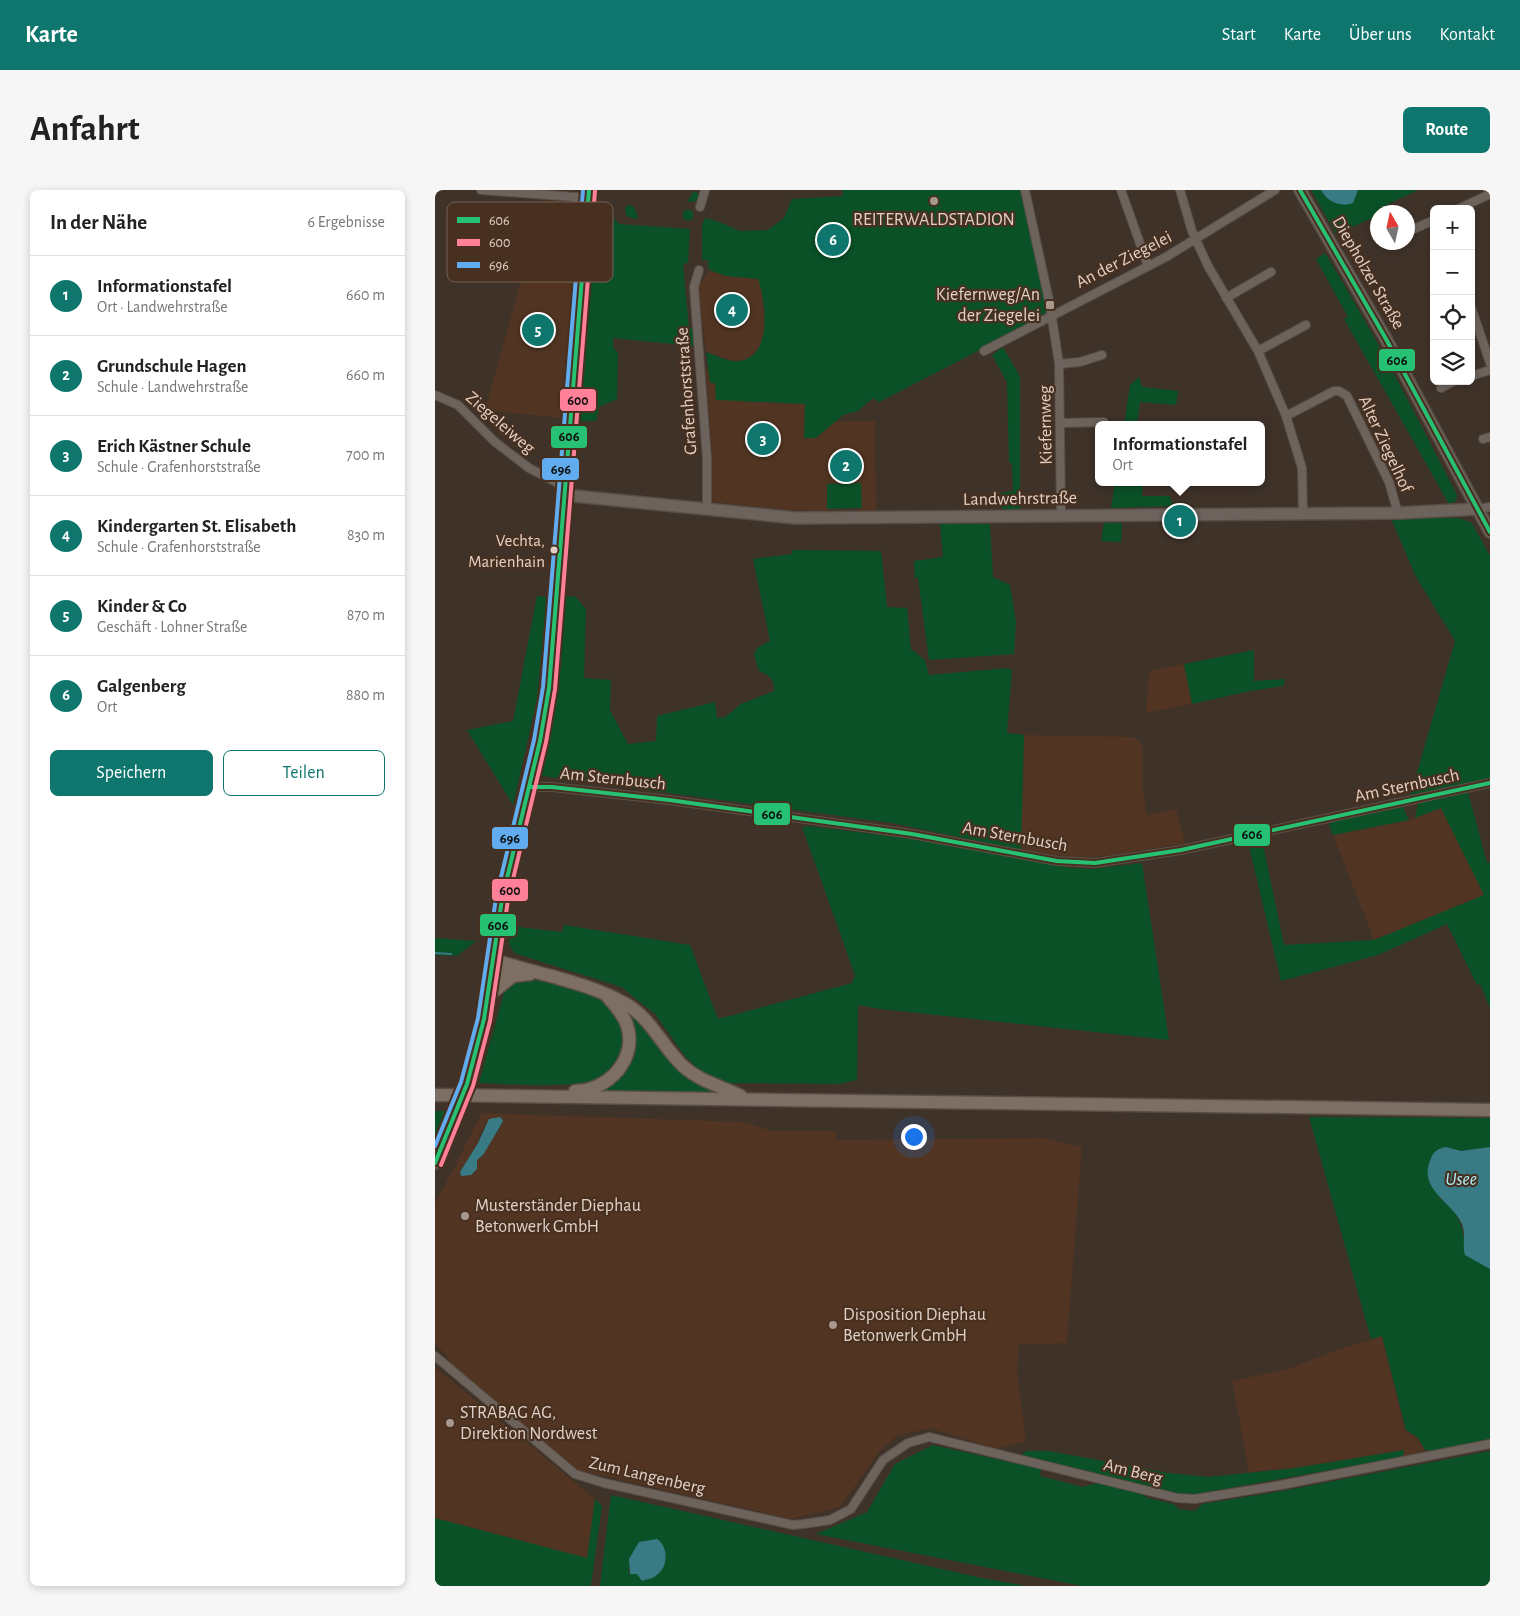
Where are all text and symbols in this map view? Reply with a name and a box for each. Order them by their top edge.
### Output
text: Karte [25,23,78,47]
text: Start [1222,26,1256,44]
text: Karte [1284,26,1321,44]
text: Über uns [1349,26,1412,44]
text: Kontakt [1440,26,1495,44]
button: Route [1403,107,1490,153]
text: Anfahrt [30,112,140,147]
marker: REITERWALDSTADION [928,195,940,207]
legend [447,202,613,282]
north arrow [1370,205,1415,250]
map controls [1430,205,1475,385]
button: + [1430,205,1475,250]
place label: REITERWALDSTADION [853,211,1015,229]
text: In der Nähe [50,212,147,233]
text: 6 Ergebnisse [308,214,385,230]
text: 606 [489,214,510,228]
street label: Diepholzer Straße [1329,214,1407,332]
pin: 6 [817,221,849,259]
street label: An der Ziegelei [1073,228,1175,292]
text: 600 [489,236,510,250]
button: − [1430,250,1475,295]
text: 696 [489,259,509,273]
text: Informationstafel [97,277,232,296]
place label: Kiefernweg/An der Ziegelei [936,286,1040,325]
text: 1 [63,287,69,303]
text: 660 m [346,287,385,303]
pin: 4 [716,291,748,329]
button: locate [1430,295,1475,340]
text: Ort · Landwehrstraße [97,299,228,315]
marker: Kiefernweg/An der Ziegelei [1044,299,1056,311]
pin: 5 [522,311,554,349]
street label: Grafenhorststraße [674,327,700,455]
button: layers [1430,340,1475,385]
line badge: 606 [1378,348,1416,372]
text: 606 [1387,354,1408,368]
text: Grundschule Hagen [97,357,246,376]
text: 2 [62,367,70,383]
text: 660 m [346,367,385,383]
text: Schule · Landwehrstraße [97,379,249,395]
street label: Kiefernweg [1036,385,1056,465]
street label: Ziegeleiweg [462,388,538,458]
line badge: 600 [559,388,597,412]
street label: Alter Ziegelhof [1355,393,1416,496]
text: 600 [567,394,589,408]
pin: 3 [747,420,779,458]
popup [1095,421,1265,486]
line badge: 606 [550,425,588,449]
text: 606 [559,430,580,444]
text: Informationstafel [1112,435,1248,454]
text: Erich Kästner Schule [97,437,251,456]
text: 3 [63,447,69,463]
text: 700 m [346,447,385,463]
pin: 2 [830,447,862,485]
line badge: 696 [541,457,580,481]
text: Ort [1112,457,1133,473]
text: Schule · Grafenhorststraße [97,459,261,475]
text: 696 [551,463,571,477]
street label: Landwehrstraße [963,489,1077,509]
pin: 1 [1164,502,1196,540]
text: Kindergarten St. Elisabeth [97,517,296,536]
text: 4 [62,527,70,543]
text: 830 m [347,527,385,543]
place label: Vechta, Marienhain [468,532,545,570]
text: Schule · Grafenhorststraße [97,539,261,555]
marker: Vechta, Marienhain [549,545,559,555]
text: Kinder & Co [97,597,187,616]
text: 5 [63,607,69,623]
text: 870 m [347,607,385,623]
text: Geschäft · Lohner Straße [97,619,248,635]
text: Galgenberg [97,677,186,696]
text: 6 [62,687,70,703]
text: 880 m [346,687,385,703]
text: Ort [97,699,117,715]
button: Speichern [50,750,213,796]
button: Teilen [223,750,385,796]
street label: Am Sternbusch [559,764,667,794]
street label: Am Sternbusch [1353,766,1461,806]
line badge: 606 [753,802,791,826]
text: 606 [762,808,783,822]
street label: Am Sternbusch [961,819,1069,855]
line badge: 606 [1233,823,1271,847]
line badge: 696 [491,826,529,850]
text: 606 [1242,828,1263,842]
text: 696 [500,832,520,846]
line badge: 600 [491,878,529,902]
text: 600 [499,884,521,898]
line badge: 606 [479,913,517,937]
text: 606 [488,919,509,933]
your location [901,1124,927,1150]
water label: Usee [1445,1170,1477,1189]
place label: Musterständer Diephau Betonwerk GmbH [475,1197,641,1236]
marker: Musterständer Diephau Betonwerk GmbH [459,1210,471,1222]
place label: Disposition Diephau Betonwerk GmbH [843,1306,986,1345]
marker: Disposition Diephau Betonwerk GmbH [827,1319,839,1331]
place label: STRABAG AG, Direktion Nordwest [460,1404,598,1443]
marker: STRABAG AG, Direktion Nordwest [444,1417,456,1429]
street label: Zum Langenberg [587,1454,707,1498]
street label: Am Berg [1102,1456,1164,1488]

